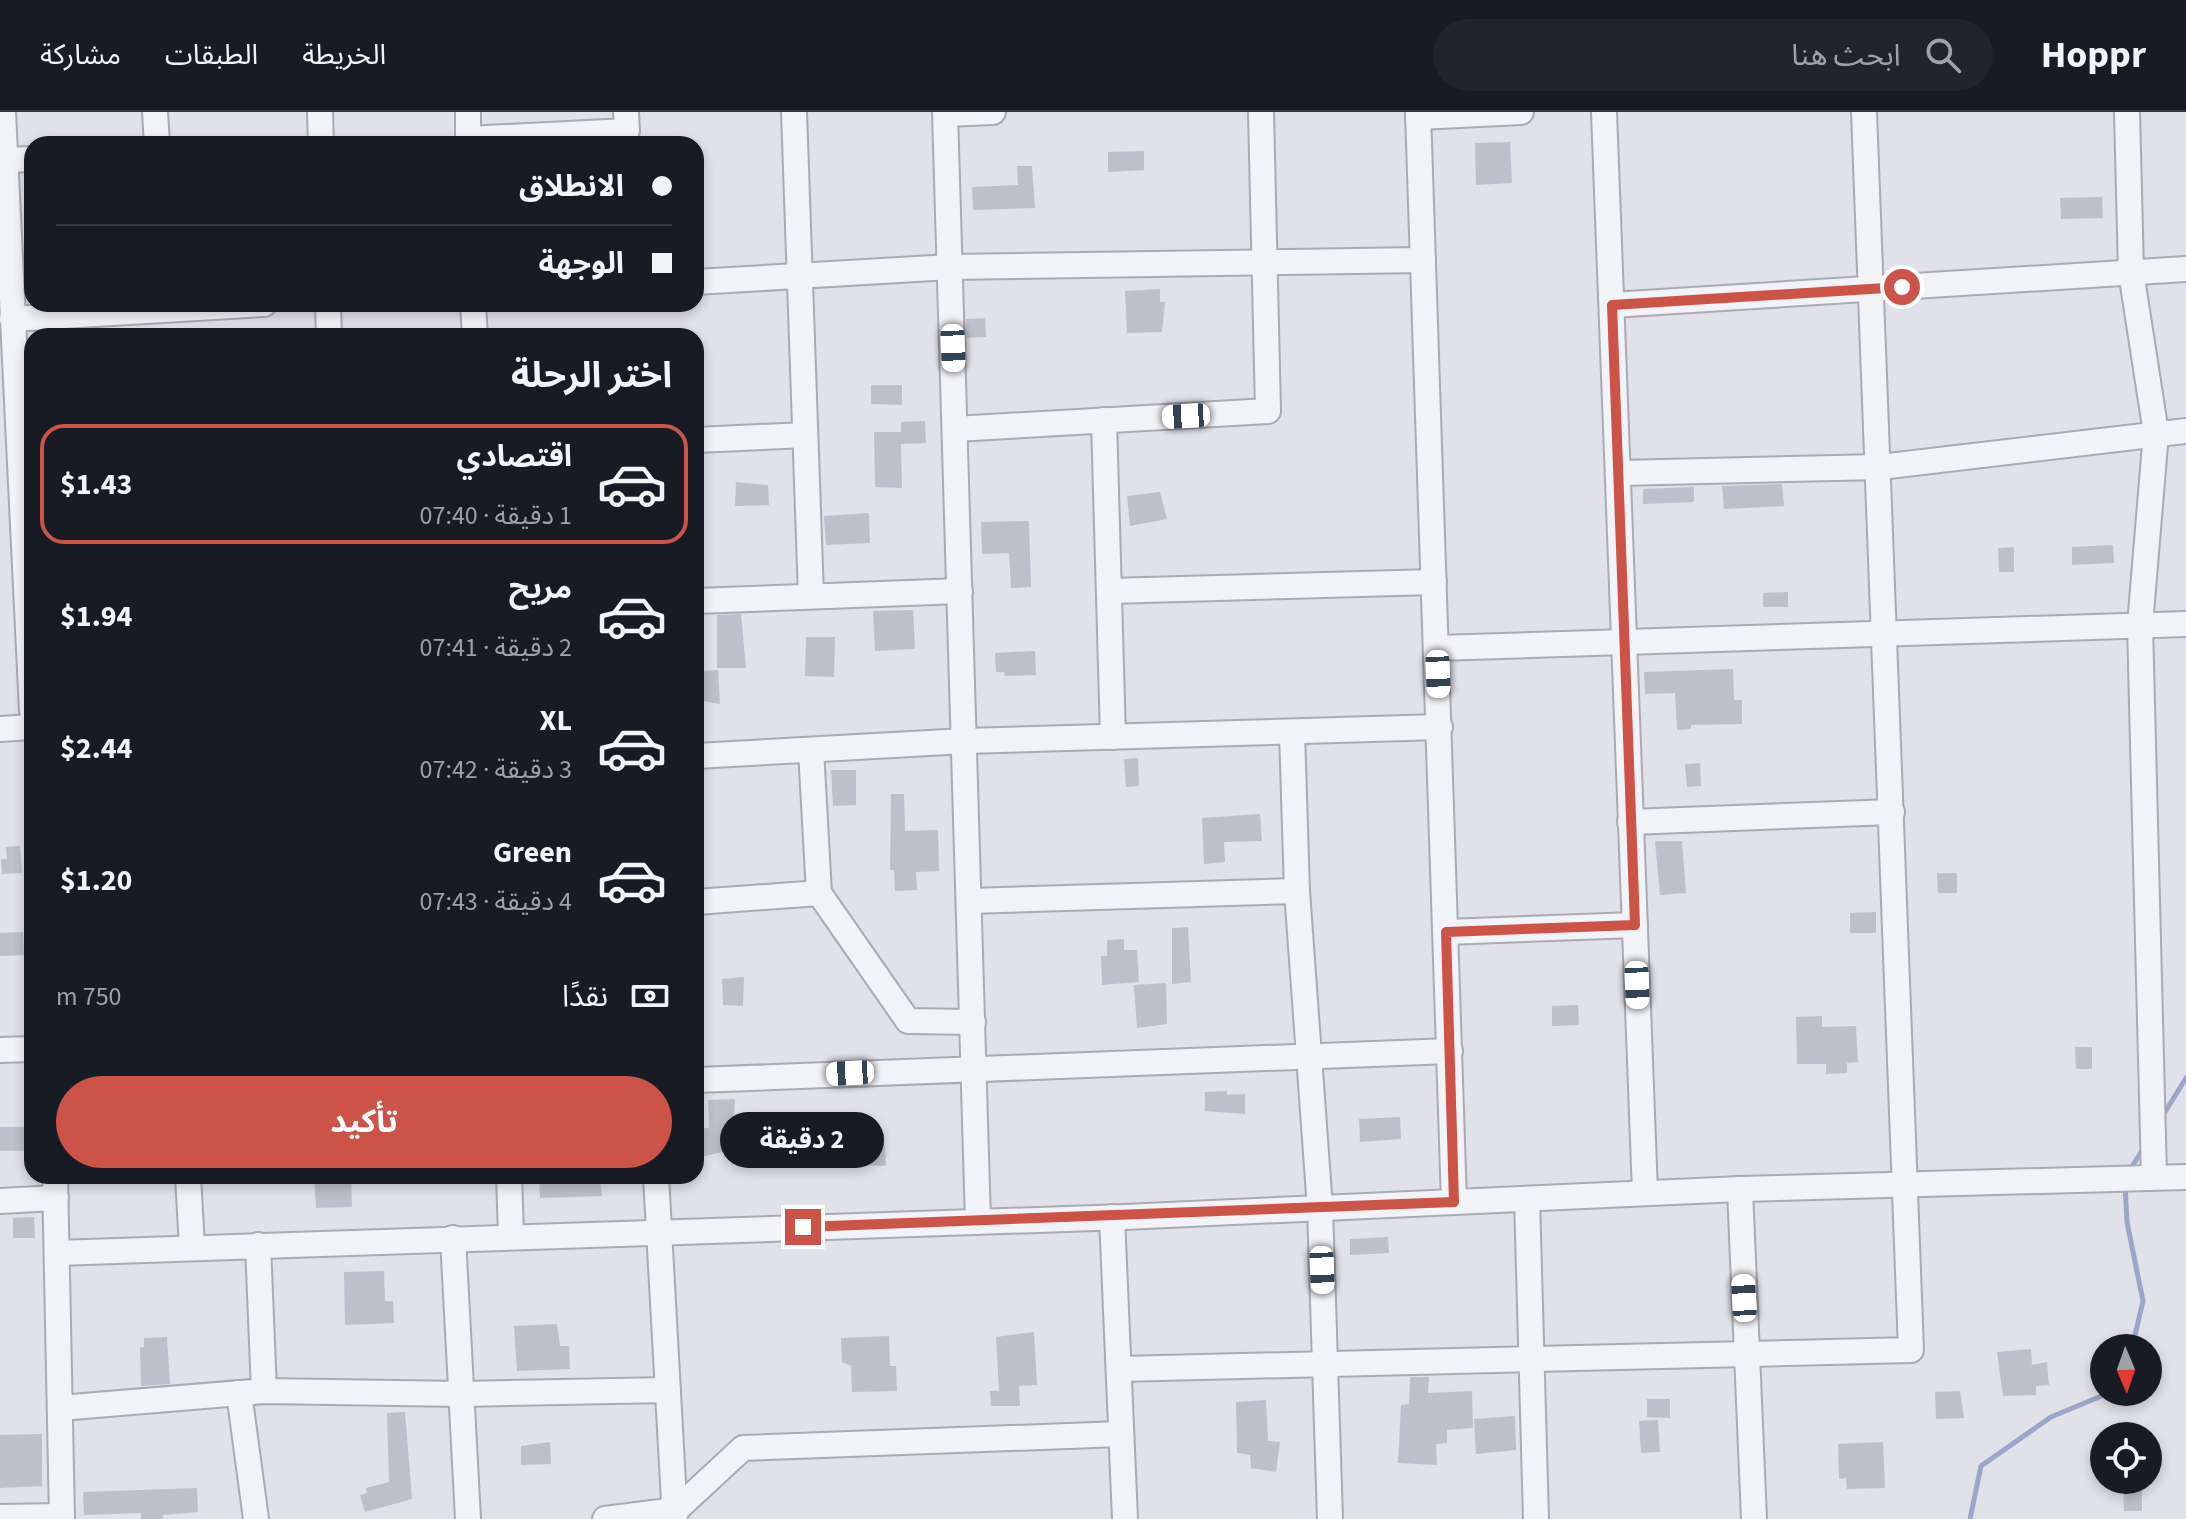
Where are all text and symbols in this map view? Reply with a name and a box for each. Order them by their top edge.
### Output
search box [1433,19,1993,91]
text: Hoppr [2041,28,2146,82]
icon: search [1921,33,1965,77]
text: ابحث هنا [1791,34,1901,77]
text: مشاركة [40,35,121,75]
text: الطبقات [165,35,258,75]
text: الخريطة [302,35,386,75]
text: الانطلاق [519,165,624,208]
text: الوجهة [539,242,624,285]
route start [1884,269,1920,305]
car [940,324,966,372]
text: اختر الرحلة [511,350,672,401]
car [1161,403,1211,429]
text: اقتصادي [457,435,572,478]
icon: car [596,448,668,520]
text: $1.43 [60,463,132,506]
text: 1 دقيقة · 07:40 [420,497,572,534]
text: مريح [509,567,572,610]
icon: car [596,580,668,652]
text: $1.94 [60,595,132,638]
text: 2 دقيقة · 07:41 [420,629,572,666]
car [1425,650,1451,698]
text: XL [539,699,572,742]
icon: car [596,712,668,784]
text: $2.44 [60,727,132,770]
text: 3 دقيقة · 07:42 [420,751,572,788]
text: Green [493,831,572,874]
icon: car [596,844,668,916]
text: $1.20 [60,859,132,902]
text: 4 دقيقة · 07:43 [420,883,572,920]
car [1624,961,1650,1009]
icon: cash [628,974,672,1018]
text: نقدًا [562,975,608,1018]
text: 750 m [56,978,122,1015]
car [825,1060,875,1086]
button: تأكيد [56,1076,672,1168]
callout: 2 دقيقة [721,1111,885,1167]
text: 2 دقيقة [760,1121,844,1158]
route end [785,1209,821,1245]
car [1309,1246,1335,1294]
car [1731,1273,1757,1323]
north arrow [2090,1334,2162,1406]
map controls [2090,1334,2162,1494]
button: locate [2090,1422,2162,1494]

